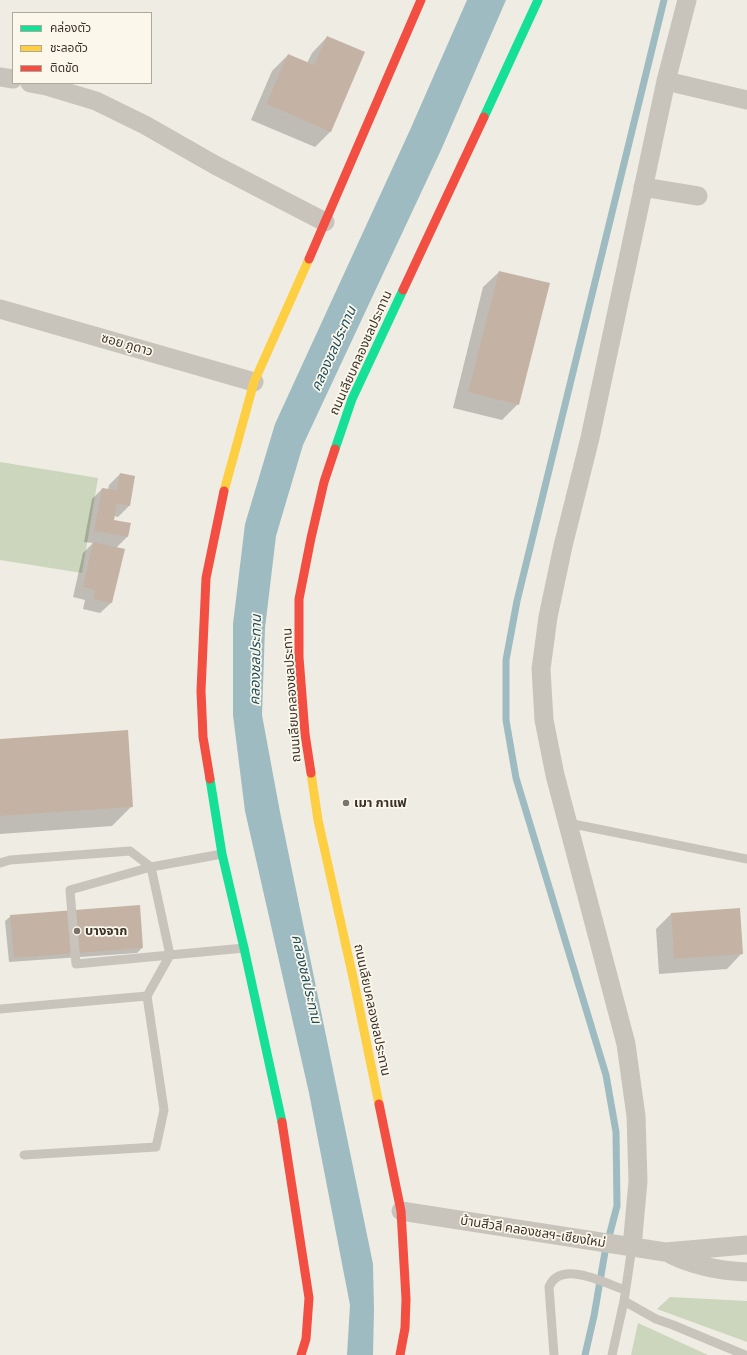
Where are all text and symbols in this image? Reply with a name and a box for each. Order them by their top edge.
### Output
legend [12,12,152,84]
text: คล่องตัว [50,20,91,35]
text: ชะลอตัว [50,40,88,55]
text: ติดขัด [50,60,79,75]
street label: ถนนเลียบคลองชลประทาน [326,288,396,418]
water label: คลองชลประทาน [308,304,360,394]
street label: ซอย ภูดาว [99,330,155,360]
water label: คลองชลประทาน [247,615,265,705]
street label: ถนนเลียบคลองชลประทาน [280,627,304,763]
place label: เมา กาแฟ [354,795,407,811]
marker: เมา กาแฟ [341,798,351,808]
place label: บางจาก [85,923,127,939]
marker: บางจาก [72,926,82,936]
water label: คลองชลประทาน [288,933,324,1025]
street label: ถนนเลียบคลองชลประทาน [350,943,394,1077]
street label: บ้านสีวลี คลองชลฯ-เชียงใหม่ [459,1213,607,1251]

